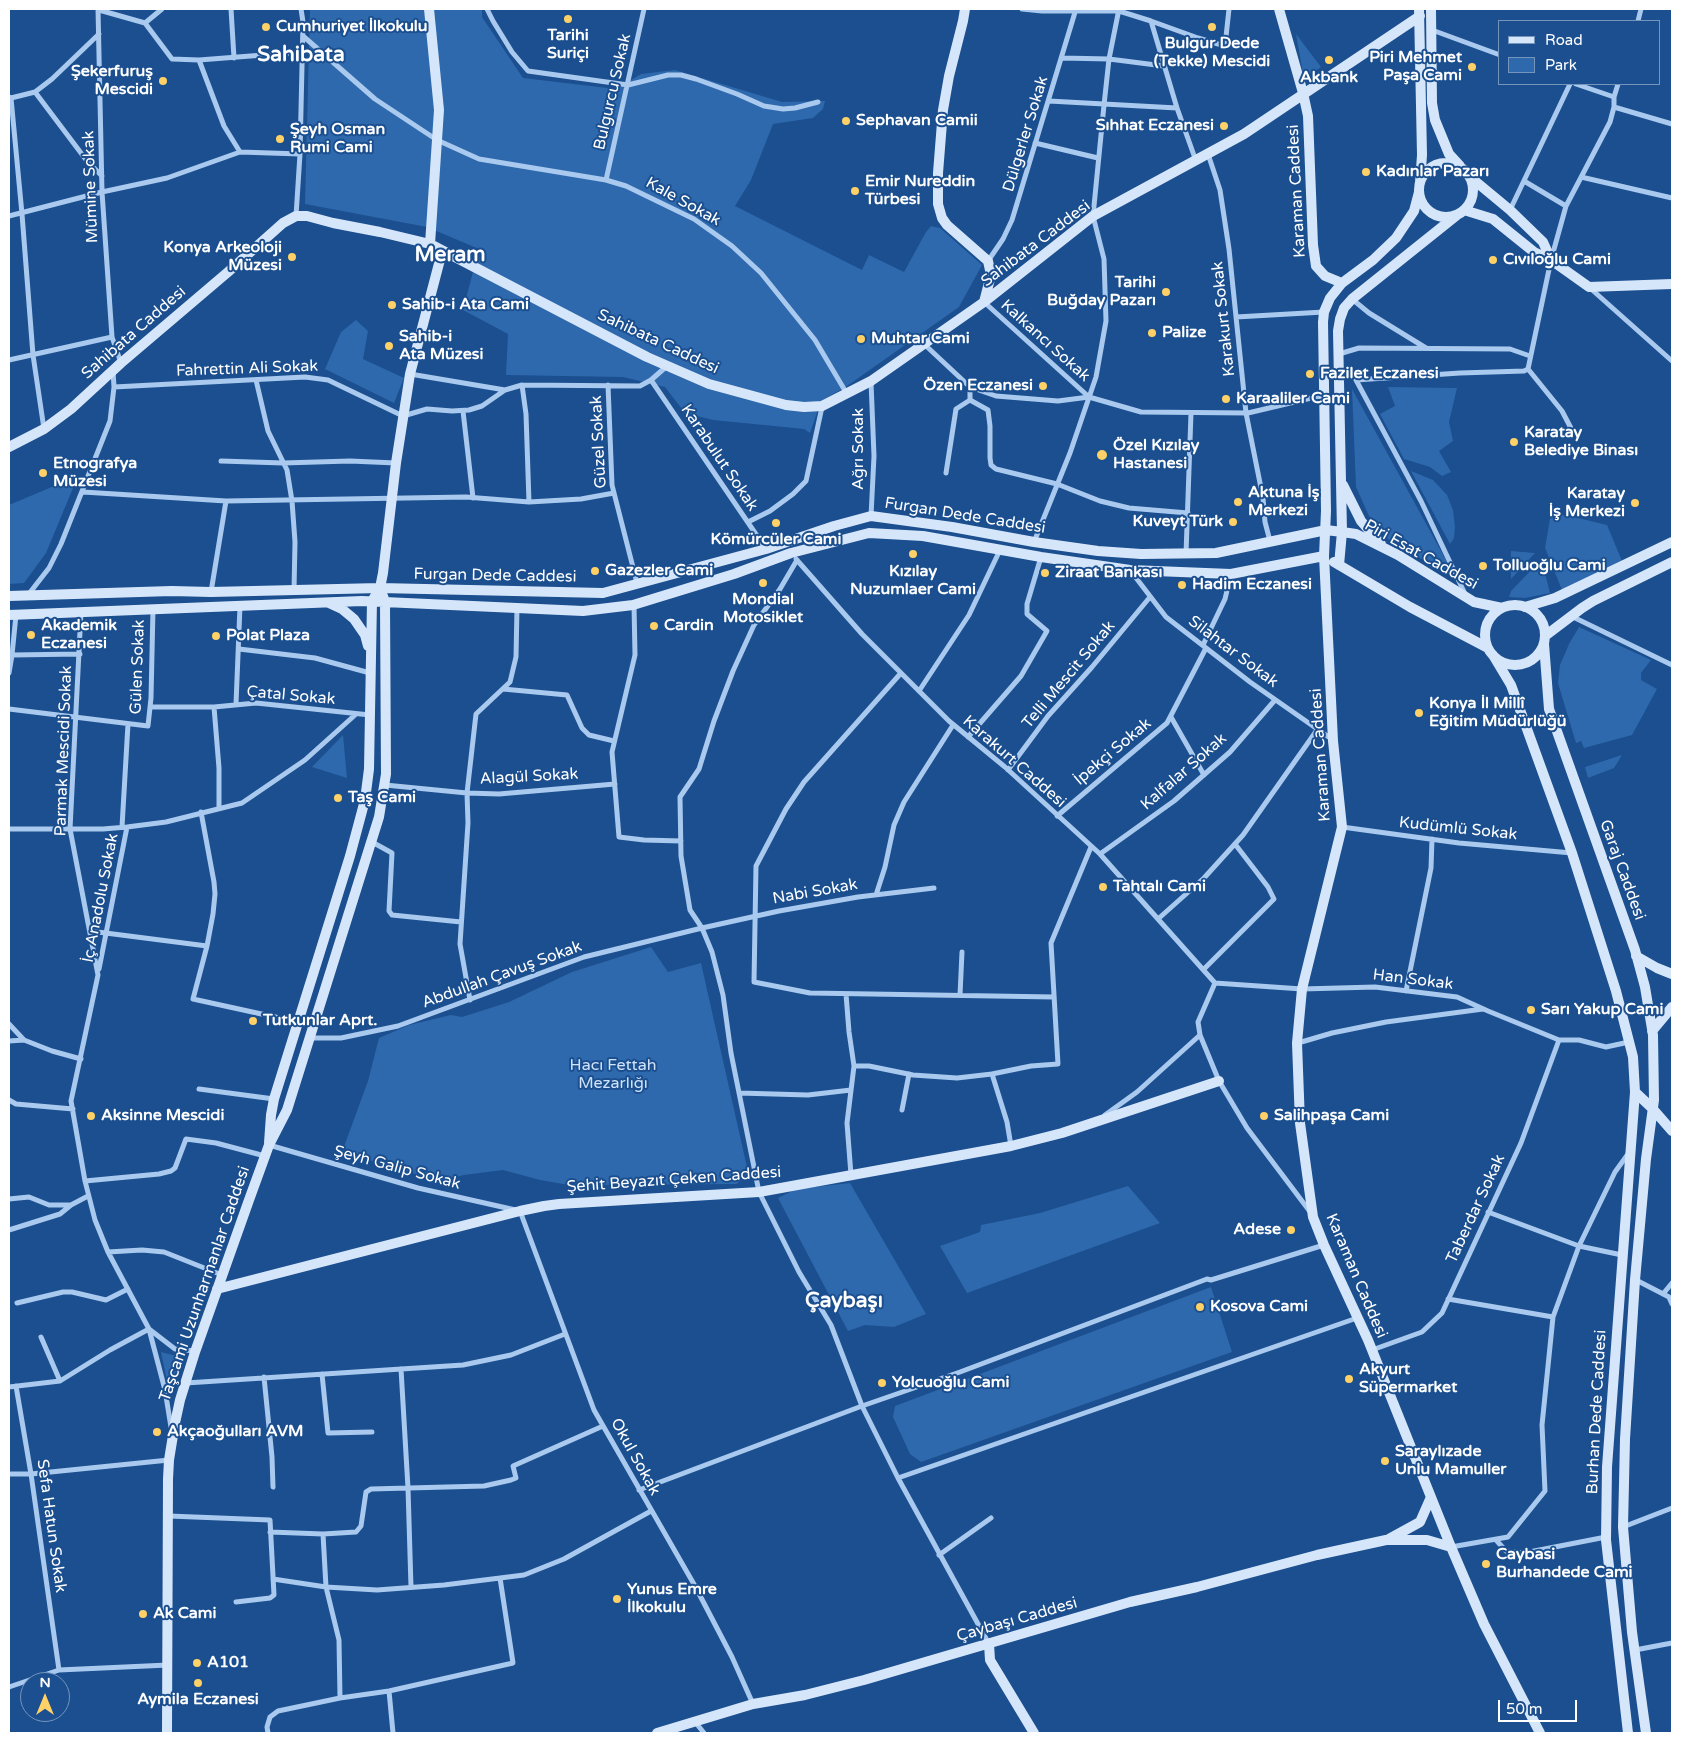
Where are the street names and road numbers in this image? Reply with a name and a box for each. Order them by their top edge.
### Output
street label: Bulgurcu Sokak [590,32,636,152]
street label: Dülgerler Sokak [999,74,1053,194]
street label: Karaman Caddesi [1284,124,1310,258]
street label: Mümine Sokak [79,130,103,244]
street label: Kale Sokak [642,174,724,230]
street label: Sahibata Caddesi [978,197,1094,291]
street label: Karakurt Sokak [1208,261,1240,377]
street label: Sahibata Caddesi [78,283,190,383]
street label: Kalkancı Sokak [996,296,1094,386]
street label: Sahibata Caddesi [594,305,722,379]
street label: Fahrettin Ali Sokak [176,357,318,381]
street label: Güzel Sokak [587,395,611,489]
street label: Karabulut Sokak [676,401,762,515]
street label: Ağrı Sokak [849,408,869,490]
street label: Furgan Dede Caddesi [883,494,1047,538]
street label: Piri Esat Caddesi [1361,516,1481,594]
street label: Furgan Dede Caddesi [413,565,577,587]
street label: Silahtar Sokak [1184,612,1282,692]
street label: Telli Mescit Sokak [1018,617,1120,733]
street label: Gülen Sokak [127,619,149,715]
street label: Parmak Mescidi Sokak [51,665,77,837]
street label: Çatal Sokak [246,683,336,709]
street label: Karaman Caddesi [1307,688,1335,822]
street label: Karakurt Caddesi [958,712,1070,812]
street label: İpekçi Sokak [1071,714,1155,790]
street label: Kalfalar Sokak [1137,729,1231,815]
street label: Alagül Sokak [479,765,579,789]
street label: Kudümlü Sokak [1398,813,1518,845]
street label: Garaj Caddesi [1595,817,1649,923]
street label: İç Anadolu Sokak [79,832,123,964]
street label: Nabi Sokak [771,875,859,909]
street label: Abdullah Çavuş Sokak [420,937,584,1013]
street label: Han Sokak [1372,966,1454,994]
street label: Şeyh Galip Sokak [331,1142,463,1194]
street label: Taberdar Sokak [1442,1152,1510,1266]
street label: Şehit Beyazıt Çeken Caddesi [566,1163,782,1197]
street label: Taşcami Uzunharmanlar Caddesi [156,1164,254,1404]
street label: Karaman Caddesi [1321,1211,1391,1341]
street label: Burhan Dede Caddesi [1583,1329,1611,1495]
street label: Okul Sokak [606,1415,664,1499]
street label: Sefa Hatun Sokak [32,1458,70,1594]
street label: Çaybaşı Caddesi [955,1594,1079,1646]

